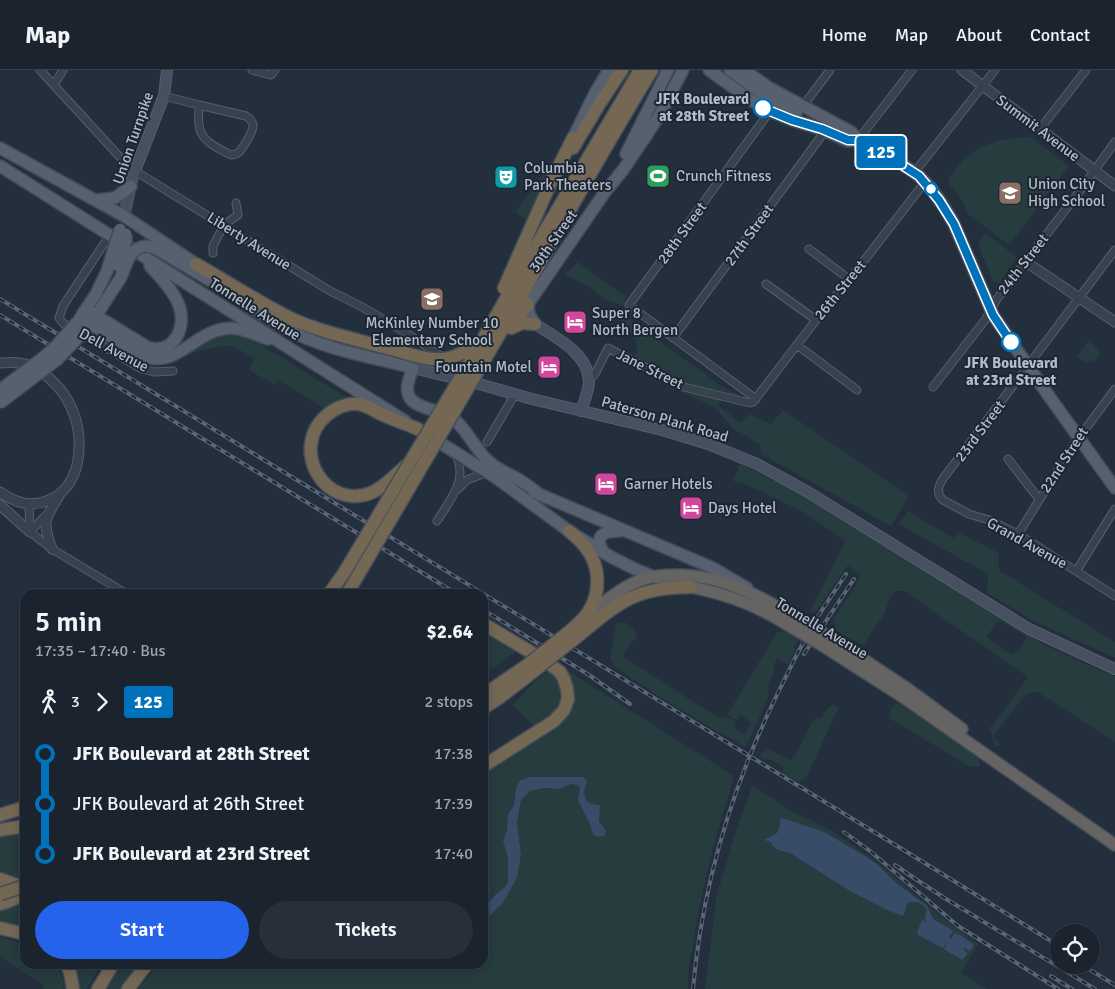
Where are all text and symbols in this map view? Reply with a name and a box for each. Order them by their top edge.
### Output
text: Map [25,20,70,50]
text: Home [822,24,867,46]
text: Map [895,24,928,46]
text: About [956,24,1002,46]
text: Contact [1030,24,1090,46]
street label: Union Turnpike [109,90,157,186]
place label: JFK Boulevard at 28th Street [655,90,749,125]
street label: Summit Avenue [993,91,1083,165]
marker: JFK Boulevard at 28th Street [753,98,773,118]
line badge: 125 [852,136,910,168]
text: 125 [866,141,896,163]
place label: Columbia Park Theaters [524,159,612,194]
sports icon: Crunch Fitness [645,163,671,189]
theatre icon: Columbia Park Theaters [493,164,519,190]
place label: Crunch Fitness [676,167,772,185]
place label: Union City High School [1028,175,1105,210]
school or university icon: Union City High School [997,180,1023,206]
unlabelled marker [924,182,938,196]
street label: 28th Street [654,199,710,267]
street label: 27th Street [721,201,777,269]
street label: 30th Street [525,206,581,276]
street label: Liberty Avenue [204,208,294,274]
street label: 24th Street [994,230,1052,298]
street label: 26th Street [810,256,870,324]
street label: Tonnelle Avenue [206,274,304,344]
school or university icon: McKinley Number 10 Elementary School [419,286,445,312]
place label: Super 8 North Bergen [592,304,678,339]
hotel icon: Super 8 North Bergen [562,309,588,335]
place label: McKinley Number 10 Elementary School [365,314,499,349]
street label: Dell Avenue [76,324,152,376]
marker: JFK Boulevard at 23rd Street [1001,332,1021,352]
street label: Jane Street [614,345,686,393]
hotel icon: Fountain Motel [536,354,562,380]
place label: JFK Boulevard at 23rd Street [964,354,1058,389]
place label: Fountain Motel [435,358,532,376]
street label: Paterson Plank Road [599,392,731,446]
street label: 23rd Street [951,397,1009,465]
street label: 22nd Street [1036,424,1092,496]
hotel icon: Garner Hotels [593,471,619,497]
place label: Garner Hotels [624,475,713,493]
hotel icon: Days Hotel [678,495,704,521]
place label: Days Hotel [708,499,777,517]
street label: Grand Avenue [984,514,1070,572]
street label: Tonnelle Avenue [773,593,871,663]
text: 5 min [35,605,102,639]
text: $2.64 [427,620,473,644]
text: 17:35 – 17:40 · Bus [35,641,166,661]
icon: walk [35,688,63,716]
icon: forward [88,688,116,716]
text: 125 [134,691,163,713]
text: 3 [71,692,80,712]
text: 2 stops [425,692,473,712]
text: JFK Boulevard at 28th Street [73,742,310,766]
text: 17:38 [434,744,473,764]
text: JFK Boulevard at 26th Street [73,792,304,816]
text: 17:39 [434,794,473,814]
text: JFK Boulevard at 23rd Street [73,842,310,866]
text: 17:40 [434,844,473,864]
button: Start [35,901,249,959]
button: Tickets [259,901,473,959]
map controls [1050,924,1100,974]
button: locate [1050,924,1100,974]

